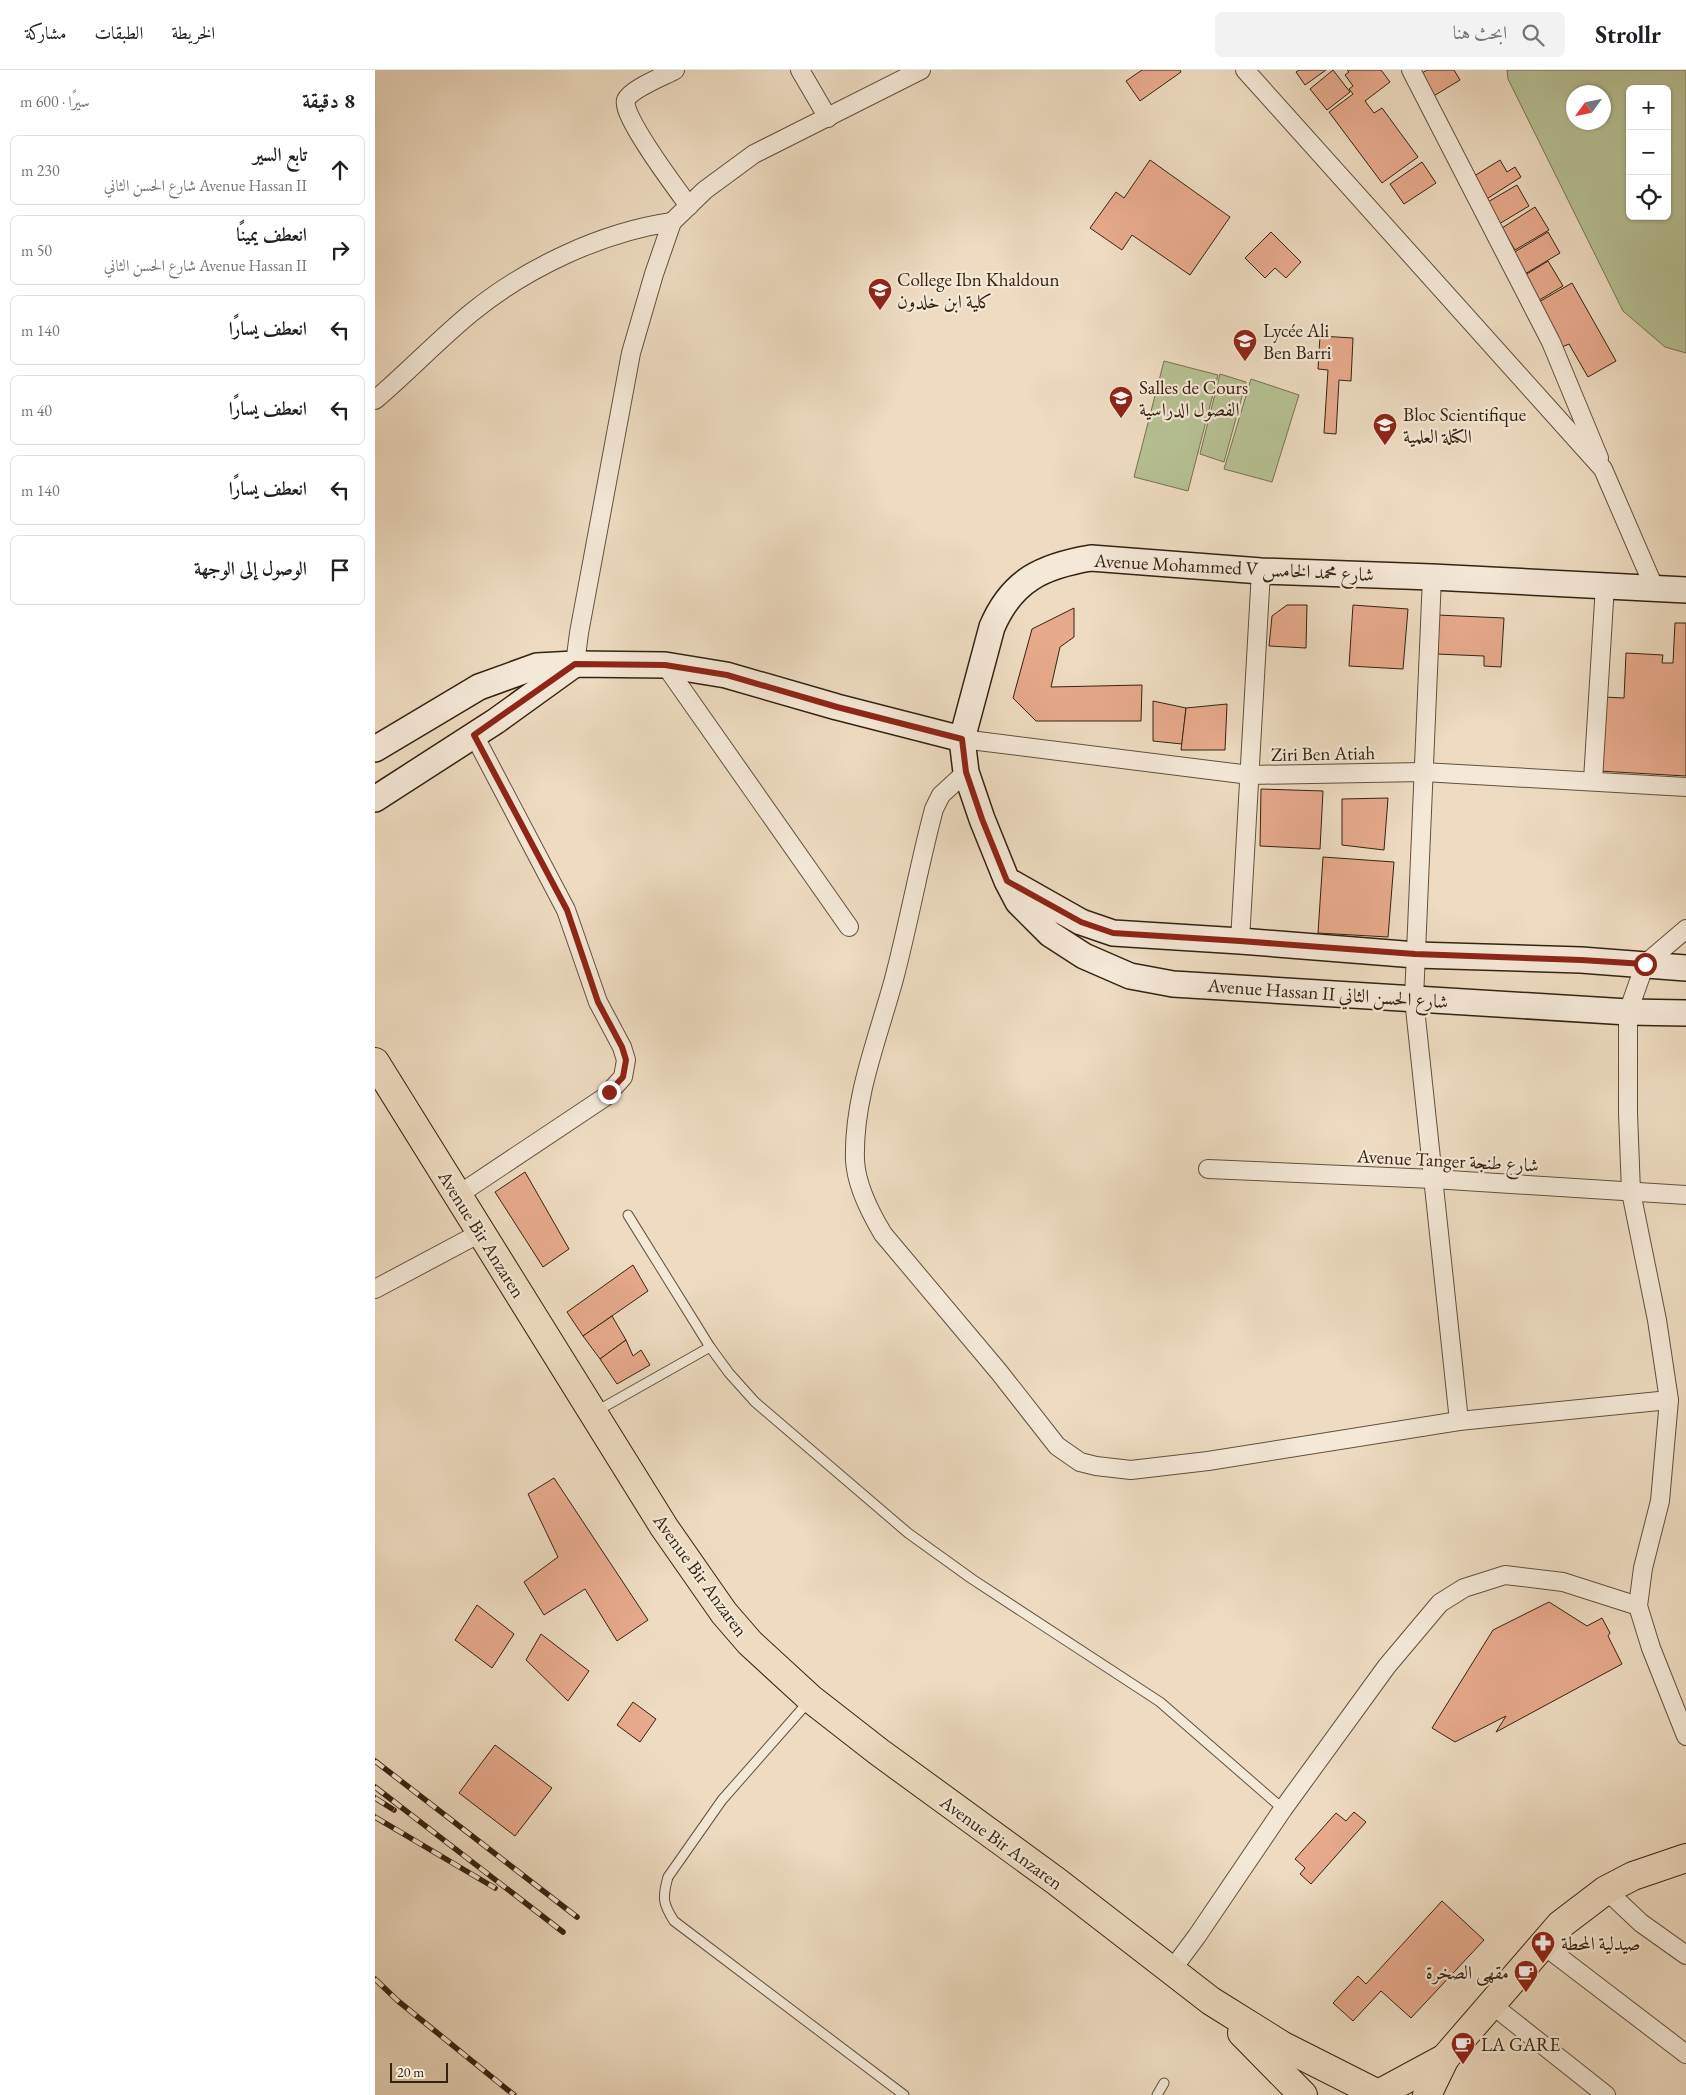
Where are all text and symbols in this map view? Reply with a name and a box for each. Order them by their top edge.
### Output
search box [1215,12,1565,57]
text: Strollr [1595,19,1661,50]
text: ابحث هنا [1453,20,1507,45]
text: مشاركة [25,21,66,44]
text: الطبقات [94,21,143,44]
text: الخريطة [171,21,215,44]
icon: search [1519,21,1547,49]
north arrow [1566,85,1611,130]
map controls [1626,85,1671,220]
button: + [1626,85,1671,130]
text: 8 دقيقة [302,87,355,114]
text: سيرًا · 600 m [20,91,90,112]
button: − [1626,130,1671,175]
text: تابع السير [253,142,307,167]
icon: ahead [326,156,354,184]
text: 230 m [21,160,60,181]
text: Avenue Hassan II شارع الحسن الثاني [104,175,307,196]
button: locate [1626,175,1671,220]
text: انعطف يمينًا [236,222,307,247]
icon: right [326,236,354,264]
text: 50 m [21,240,52,261]
text: Avenue Hassan II شارع الحسن الثاني [104,255,307,276]
place label: College Ibn Khaldoun كلية ابن خلدون [897,267,1060,314]
school or university icon: College Ibn Khaldoun كلية ابن خلدون [867,277,893,311]
text: انعطف يسارًا [229,316,307,341]
icon: left [326,316,354,344]
place label: Lycée Ali Ben Barri [1263,318,1332,365]
text: 140 m [21,320,60,341]
school or university icon: Lycée Ali Ben Barri [1232,328,1258,362]
place label: Salles de Cours الفصول الدراسية [1139,375,1248,422]
school or university icon: Salles de Cours الفصول الدراسية [1108,385,1134,419]
text: انعطف يسارًا [229,396,307,421]
icon: left [326,396,354,424]
text: 40 m [21,400,52,421]
place label: Bloc Scientifique الكتلة العلمية [1403,402,1526,449]
school or university icon: Bloc Scientifique الكتلة العلمية [1372,412,1398,446]
text: انعطف يسارًا [229,476,307,501]
icon: left [326,476,354,504]
text: 140 m [21,480,60,501]
street label: Avenue Mohammed V شارع محمد الخامس [1092,548,1374,590]
text: الوصول إلى الوجهة [194,556,307,581]
icon: arrive [326,556,354,584]
street label: Ziri Ben Atiah [1271,740,1376,767]
route start [1634,953,1657,976]
street label: Avenue Hassan II شارع الحسن الثاني [1206,973,1449,1017]
route end [598,1081,621,1104]
street label: Avenue Tanger شارع طنجة [1355,1143,1540,1181]
street label: Avenue Bir Anzaren [432,1165,531,1303]
street label: Avenue Bir Anzaren [647,1508,754,1642]
street label: Avenue Bir Anzaren [934,1789,1068,1895]
pharmacy icon: صيدلية المحطة [1530,1930,1556,1964]
place label: صيدلية المحطة [1561,1931,1641,1956]
cafe icon: مقهى الصخرة [1513,1959,1539,1993]
place label: مقهى الصخرة [1426,1960,1509,1986]
cafe icon: LA GARE [1450,2031,1476,2065]
place label: LA GARE [1481,2032,1561,2057]
scale bar [390,2060,447,2083]
text: 20 m [397,2063,424,2081]

